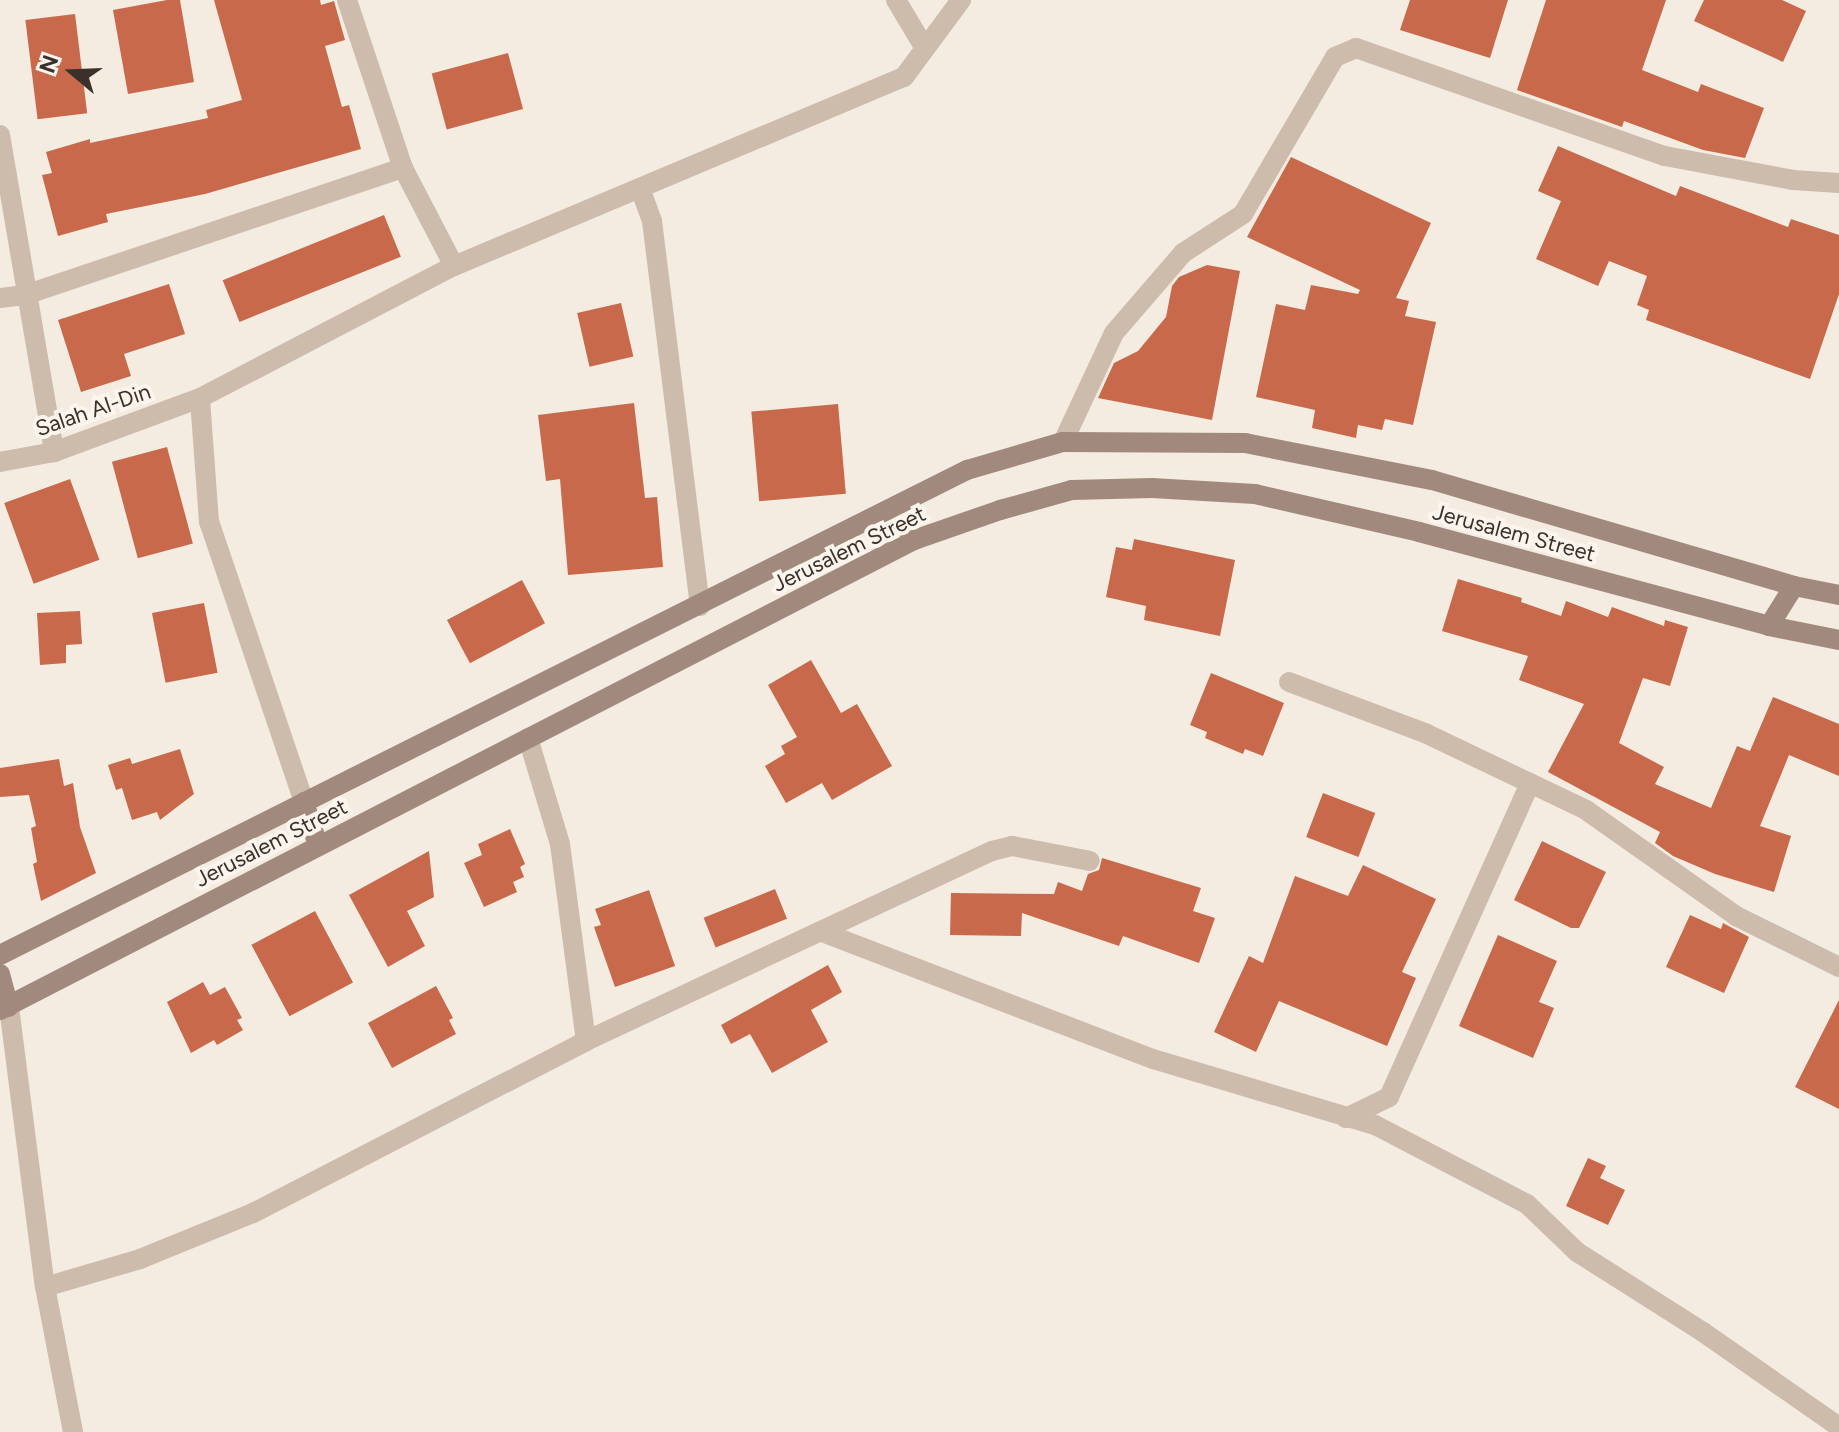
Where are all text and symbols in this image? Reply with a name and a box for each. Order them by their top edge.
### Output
north arrow [32,32,112,112]
text: N [33,52,64,76]
street label: Salah Al-Din [32,378,154,442]
street label: Jerusalem Street [1430,499,1598,567]
street label: Jerusalem Street [768,501,930,597]
street label: Jerusalem Street [191,793,351,893]

